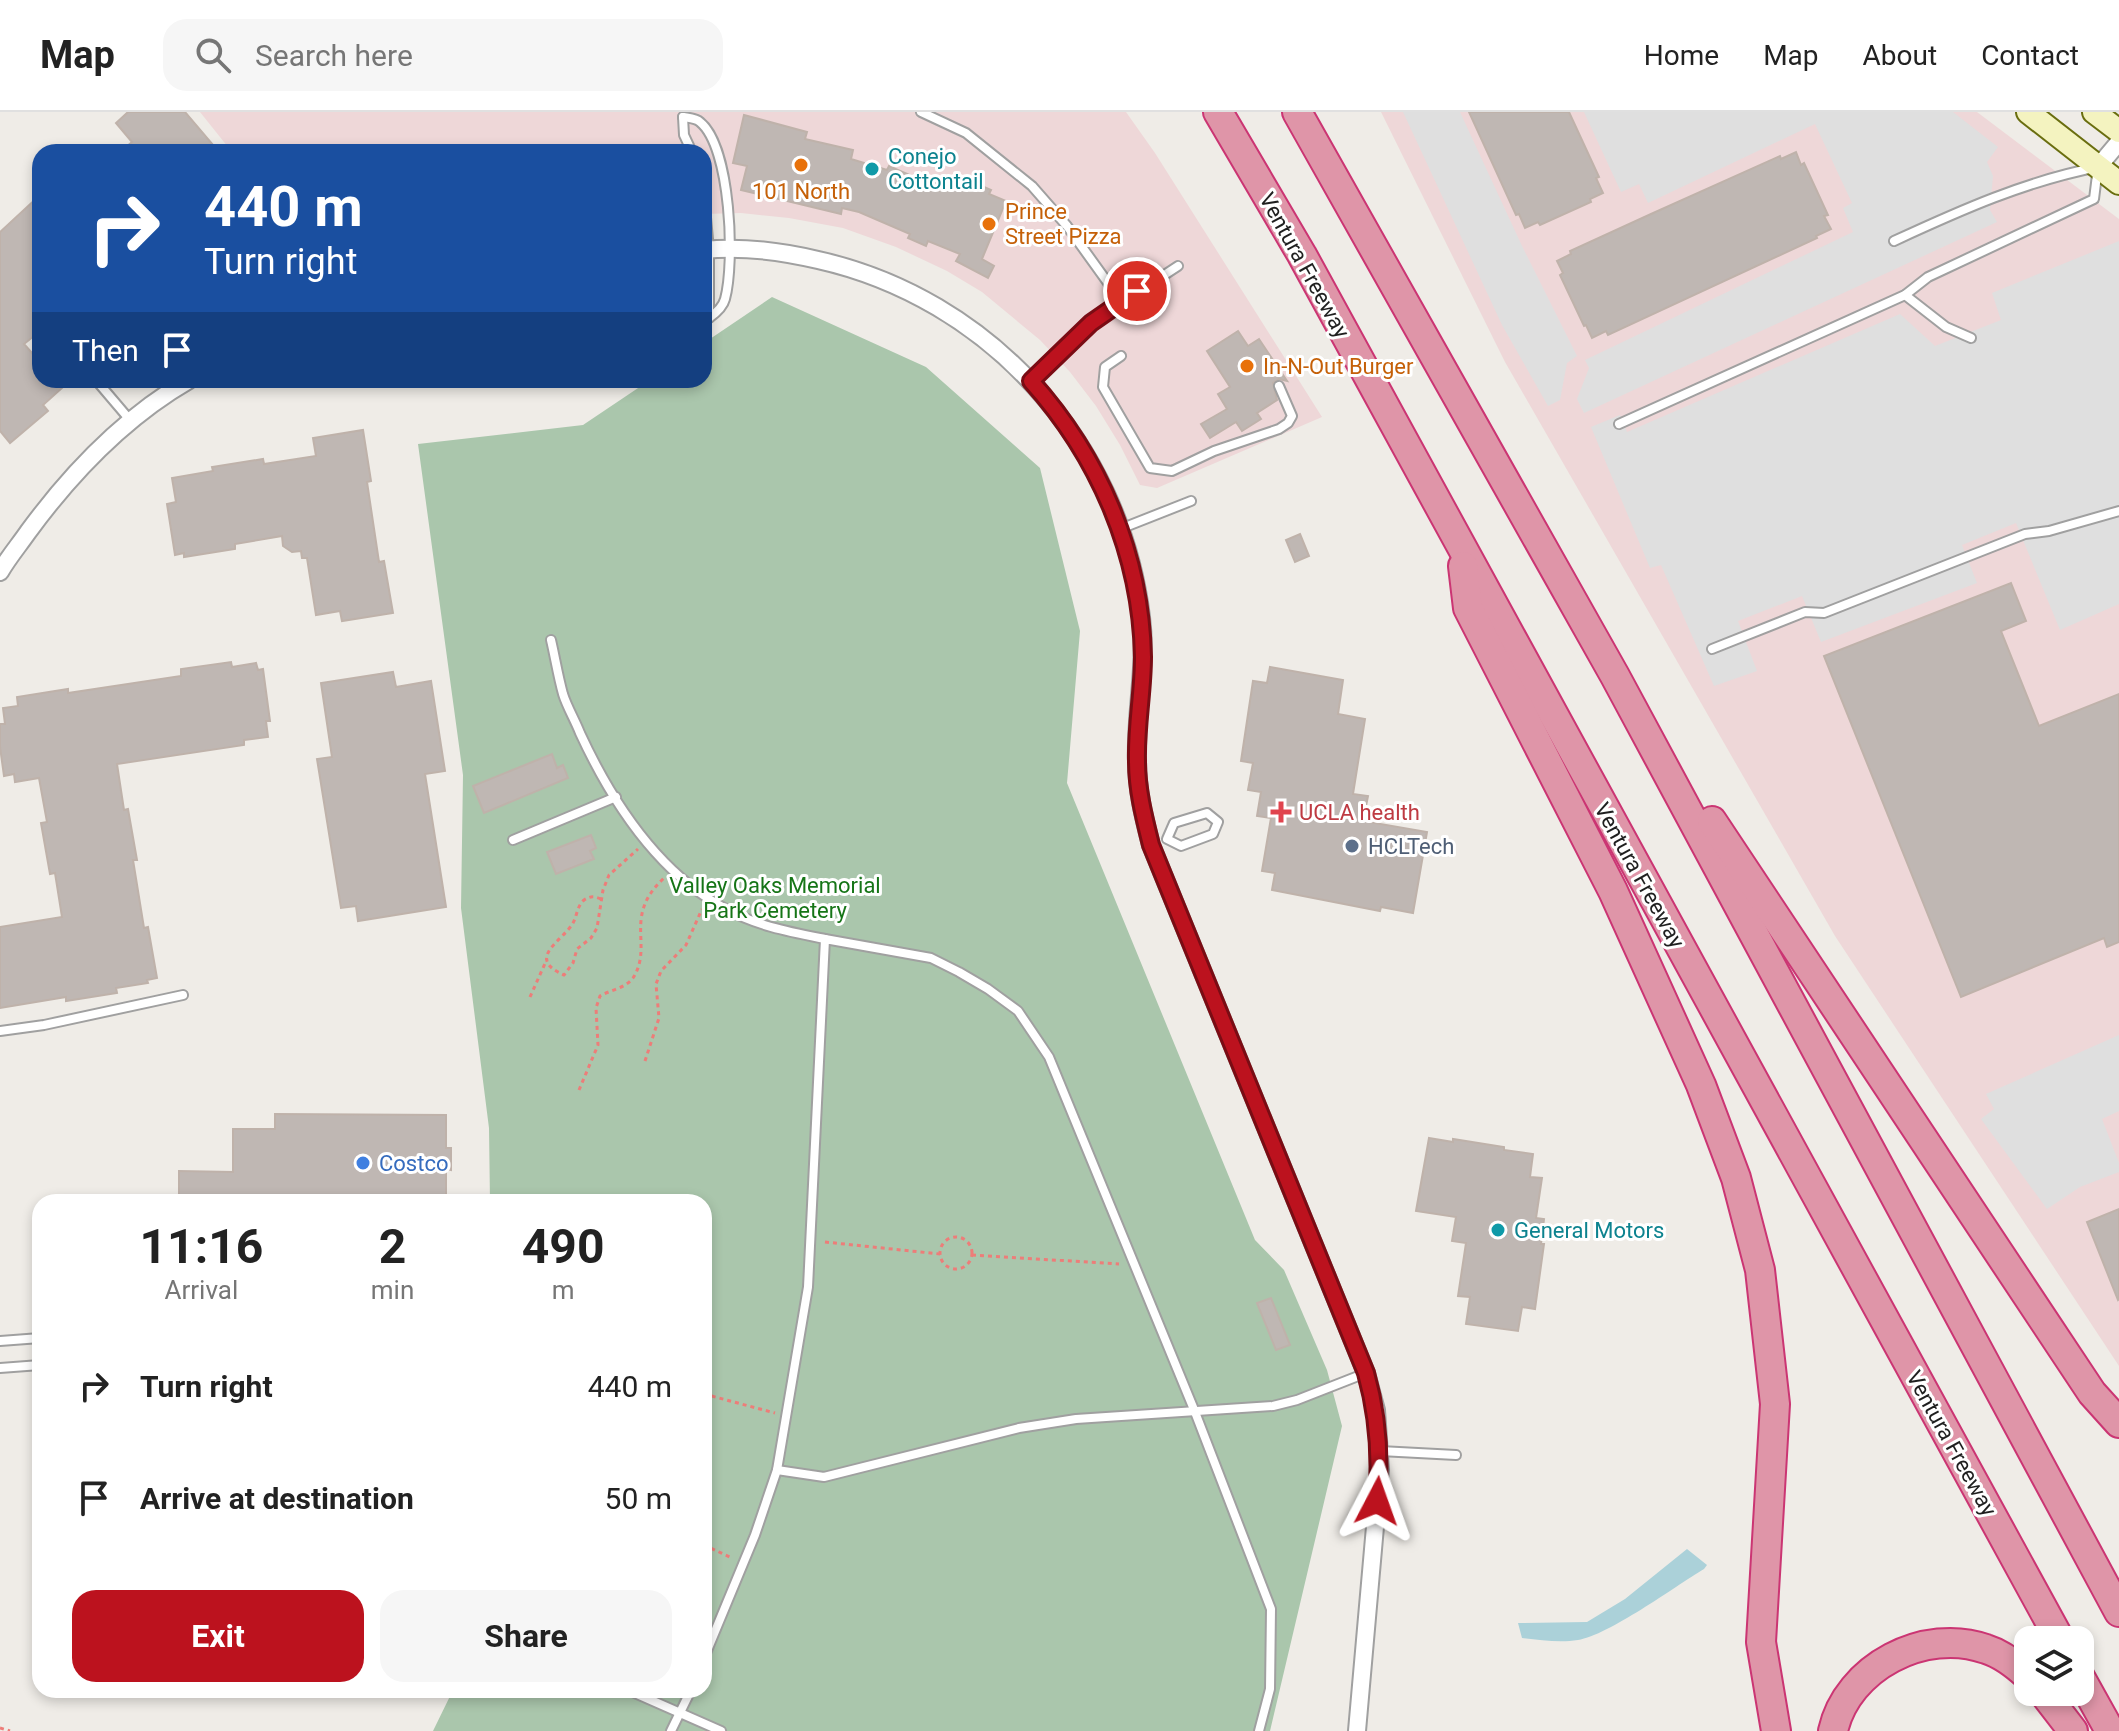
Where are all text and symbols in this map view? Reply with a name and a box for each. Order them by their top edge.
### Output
search box [163,19,723,91]
text: Map [40,33,115,77]
icon: search [191,33,235,77]
text: Search here [255,38,413,73]
text: Home [1644,39,1719,72]
text: Map [1763,39,1819,72]
text: About [1863,39,1937,72]
text: Contact [1981,39,2079,72]
place label: Conejo Cottontail [888,144,984,194]
marker: 101 North [792,156,810,174]
marker: Conejo Cottontail [863,160,881,178]
text: 440 m [204,174,363,240]
icon: right [72,176,176,280]
place label: 101 North [752,179,850,204]
street label: Ventura Freeway [1254,188,1355,343]
place label: Prince Street Pizza [1005,199,1122,249]
marker: Prince Street Pizza [980,215,998,233]
text: Turn right [204,241,357,283]
pin [1103,257,1171,325]
icon: arrive [1115,269,1159,313]
icon: arrive [155,328,199,372]
text: Then [72,333,139,368]
place label: In-N-Out Burger [1263,354,1414,379]
marker: In-N-Out Burger [1238,357,1256,375]
street label: Ventura Freeway [1589,798,1690,953]
place label: UCLA health [1299,800,1420,825]
marker: UCLA health [1270,801,1292,823]
place label: HCLTech [1368,834,1454,859]
marker: HCLTech [1343,837,1361,855]
park label: Valley Oaks Memorial Park Cemetery [669,873,881,923]
place label: Costco [379,1151,448,1176]
marker: Costco [354,1154,372,1172]
text: 11:16 [140,1218,263,1275]
text: 2 [379,1218,406,1275]
text: 490 [522,1218,604,1275]
place label: General Motors [1514,1218,1664,1243]
marker: General Motors [1489,1221,1507,1239]
text: Arrival [165,1275,238,1305]
text: min [371,1275,414,1305]
text: m [552,1275,575,1305]
icon: right [72,1364,116,1408]
street label: Ventura Freeway [1901,1366,2002,1521]
text: Turn right [140,1369,273,1404]
text: 440 m [588,1369,672,1404]
position arrow [1335,1459,1419,1543]
icon: arrive [72,1476,116,1520]
text: Arrive at destination [140,1481,414,1516]
text: 50 m [605,1481,672,1516]
button: Exit [72,1590,364,1682]
button: Share [380,1590,672,1682]
map controls [2014,1626,2094,1706]
button: layers [2014,1626,2094,1706]

